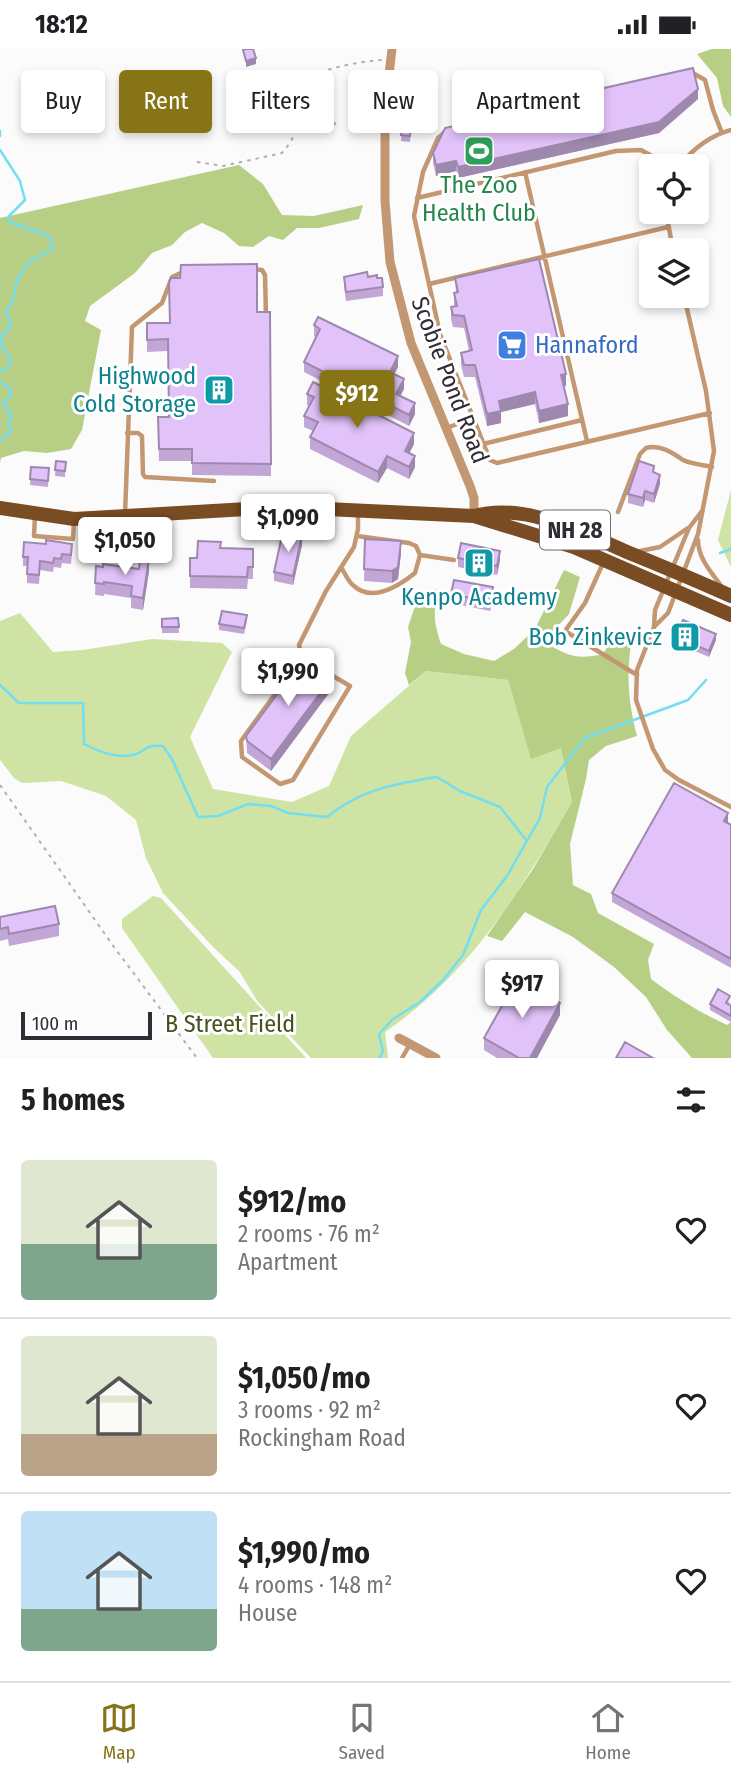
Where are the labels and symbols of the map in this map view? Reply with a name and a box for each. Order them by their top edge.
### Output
sports icon: The Zoo Health Club [462,134,496,168]
place label: The Zoo Health Club [422,171,536,227]
street label: Scobie Pond Road [405,293,495,467]
supermarket icon: Hannaford [495,328,529,362]
place label: Hannaford [535,331,639,359]
place label: Highwood Cold Storage [73,362,196,418]
pin: $912 [316,371,398,430]
building icon: Highwood Cold Storage [202,373,236,407]
pin: $1,090 [231,495,345,554]
road number: NH 28 [540,510,610,549]
pin: $1,050 [68,517,182,577]
building icon: Kenpo Academy [462,546,496,580]
place label: Kenpo Academy [401,583,557,611]
building icon: Bob Zinkevicz [668,620,702,654]
place label: Bob Zinkevicz [529,623,662,651]
pin: $1,990 [231,649,345,708]
pin: $917 [481,961,563,1020]
scale bar [21,1009,152,1041]
park label: B Street Field [165,1010,295,1038]

